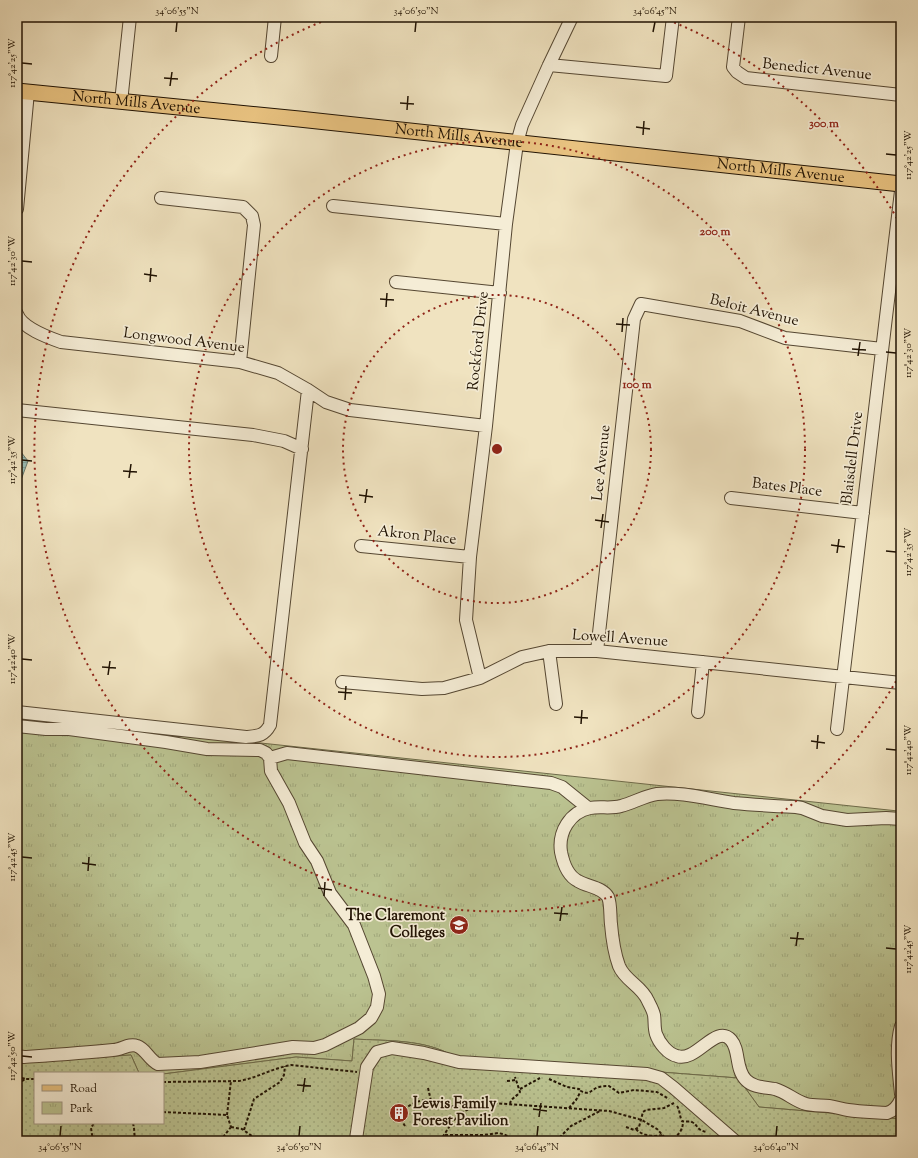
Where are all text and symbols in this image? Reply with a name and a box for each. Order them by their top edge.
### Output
text: 34°06'55"N [155,4,199,19]
text: 34°06'50"N [394,4,439,19]
text: 34°06'45"N [633,4,677,19]
text: 117°42'25"W [5,38,20,88]
street label: Benedict Avenue [761,54,873,86]
street label: North Mills Avenue [71,86,201,120]
text: 300 m [809,115,839,133]
street label: North Mills Avenue [394,119,524,154]
text: 117°42'25"W [901,130,916,180]
street label: North Mills Avenue [716,154,846,188]
text: 200 m [700,223,730,241]
text: 117°42'30"W [5,236,20,286]
street label: Rockford Drive [463,290,495,392]
street label: Beloit Avenue [707,290,801,332]
street label: Longwood Avenue [122,323,246,359]
text: 117°42'30"W [901,328,916,378]
text: 100 m [621,376,652,394]
street label: Blaisdell Drive [837,410,869,506]
street label: Lee Avenue [588,424,616,502]
text: 117°42'35"W [5,436,20,484]
centre of rings [490,442,504,456]
street label: Bates Place [751,473,823,503]
street label: Akron Place [377,521,457,551]
text: 117°42'35"W [901,528,916,576]
street label: Lowell Avenue [571,625,669,653]
text: 117°42'40"W [5,634,20,684]
text: 117°42'40"W [901,725,916,775]
text: 117°42'45"W [5,833,20,881]
place label: The Claremont Colleges [346,906,446,944]
school or university icon: The Claremont Colleges [448,914,470,936]
text: 117°42'45"W [901,925,916,973]
text: 117°42'50"W [5,1031,20,1081]
legend [34,1072,164,1124]
text: Road [70,1080,97,1098]
place label: Lewis Family Forest Pavilion [413,1094,509,1132]
text: Park [70,1100,93,1118]
building icon: Lewis Family Forest Pavilion [388,1102,410,1124]
text: 34°06'55"N [38,1140,82,1155]
text: 34°06'50"N [277,1140,322,1155]
text: 34°06'45"N [515,1140,559,1155]
text: 34°06'40"N [753,1140,799,1155]

